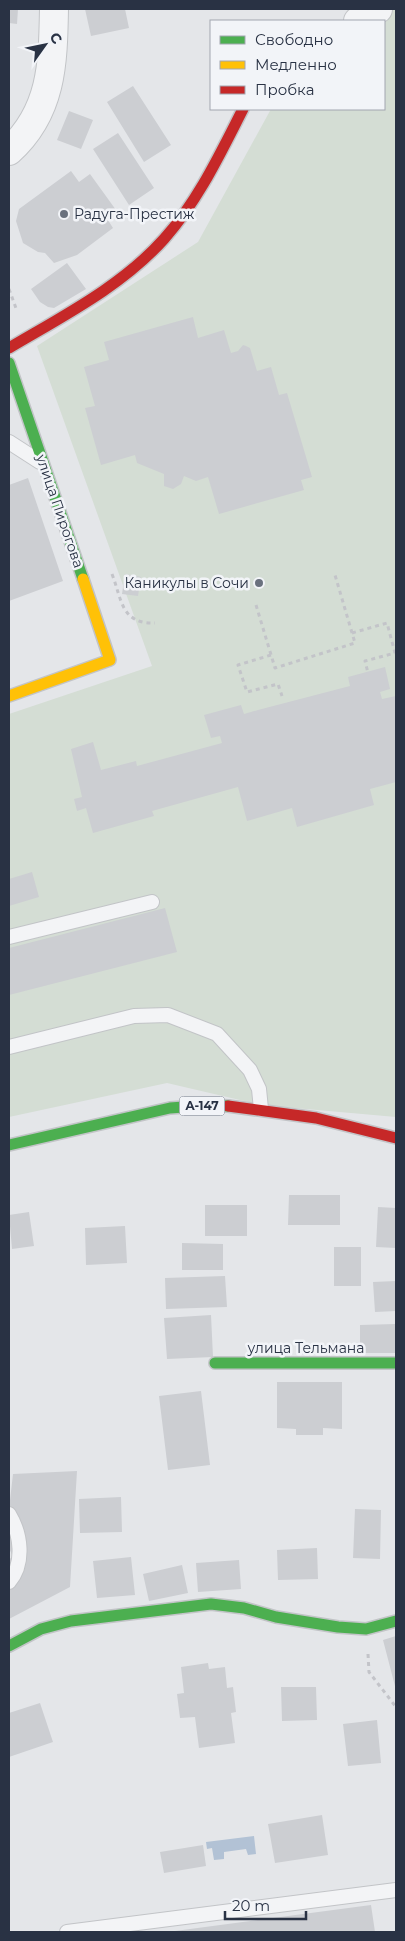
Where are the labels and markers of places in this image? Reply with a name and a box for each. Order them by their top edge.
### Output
place label: Радуга-Престиж [74,205,195,223]
marker: Радуга-Престиж [58,208,70,220]
place label: Каникулы в Сочи [124,574,249,592]
marker: Каникулы в Сочи [253,577,265,589]

